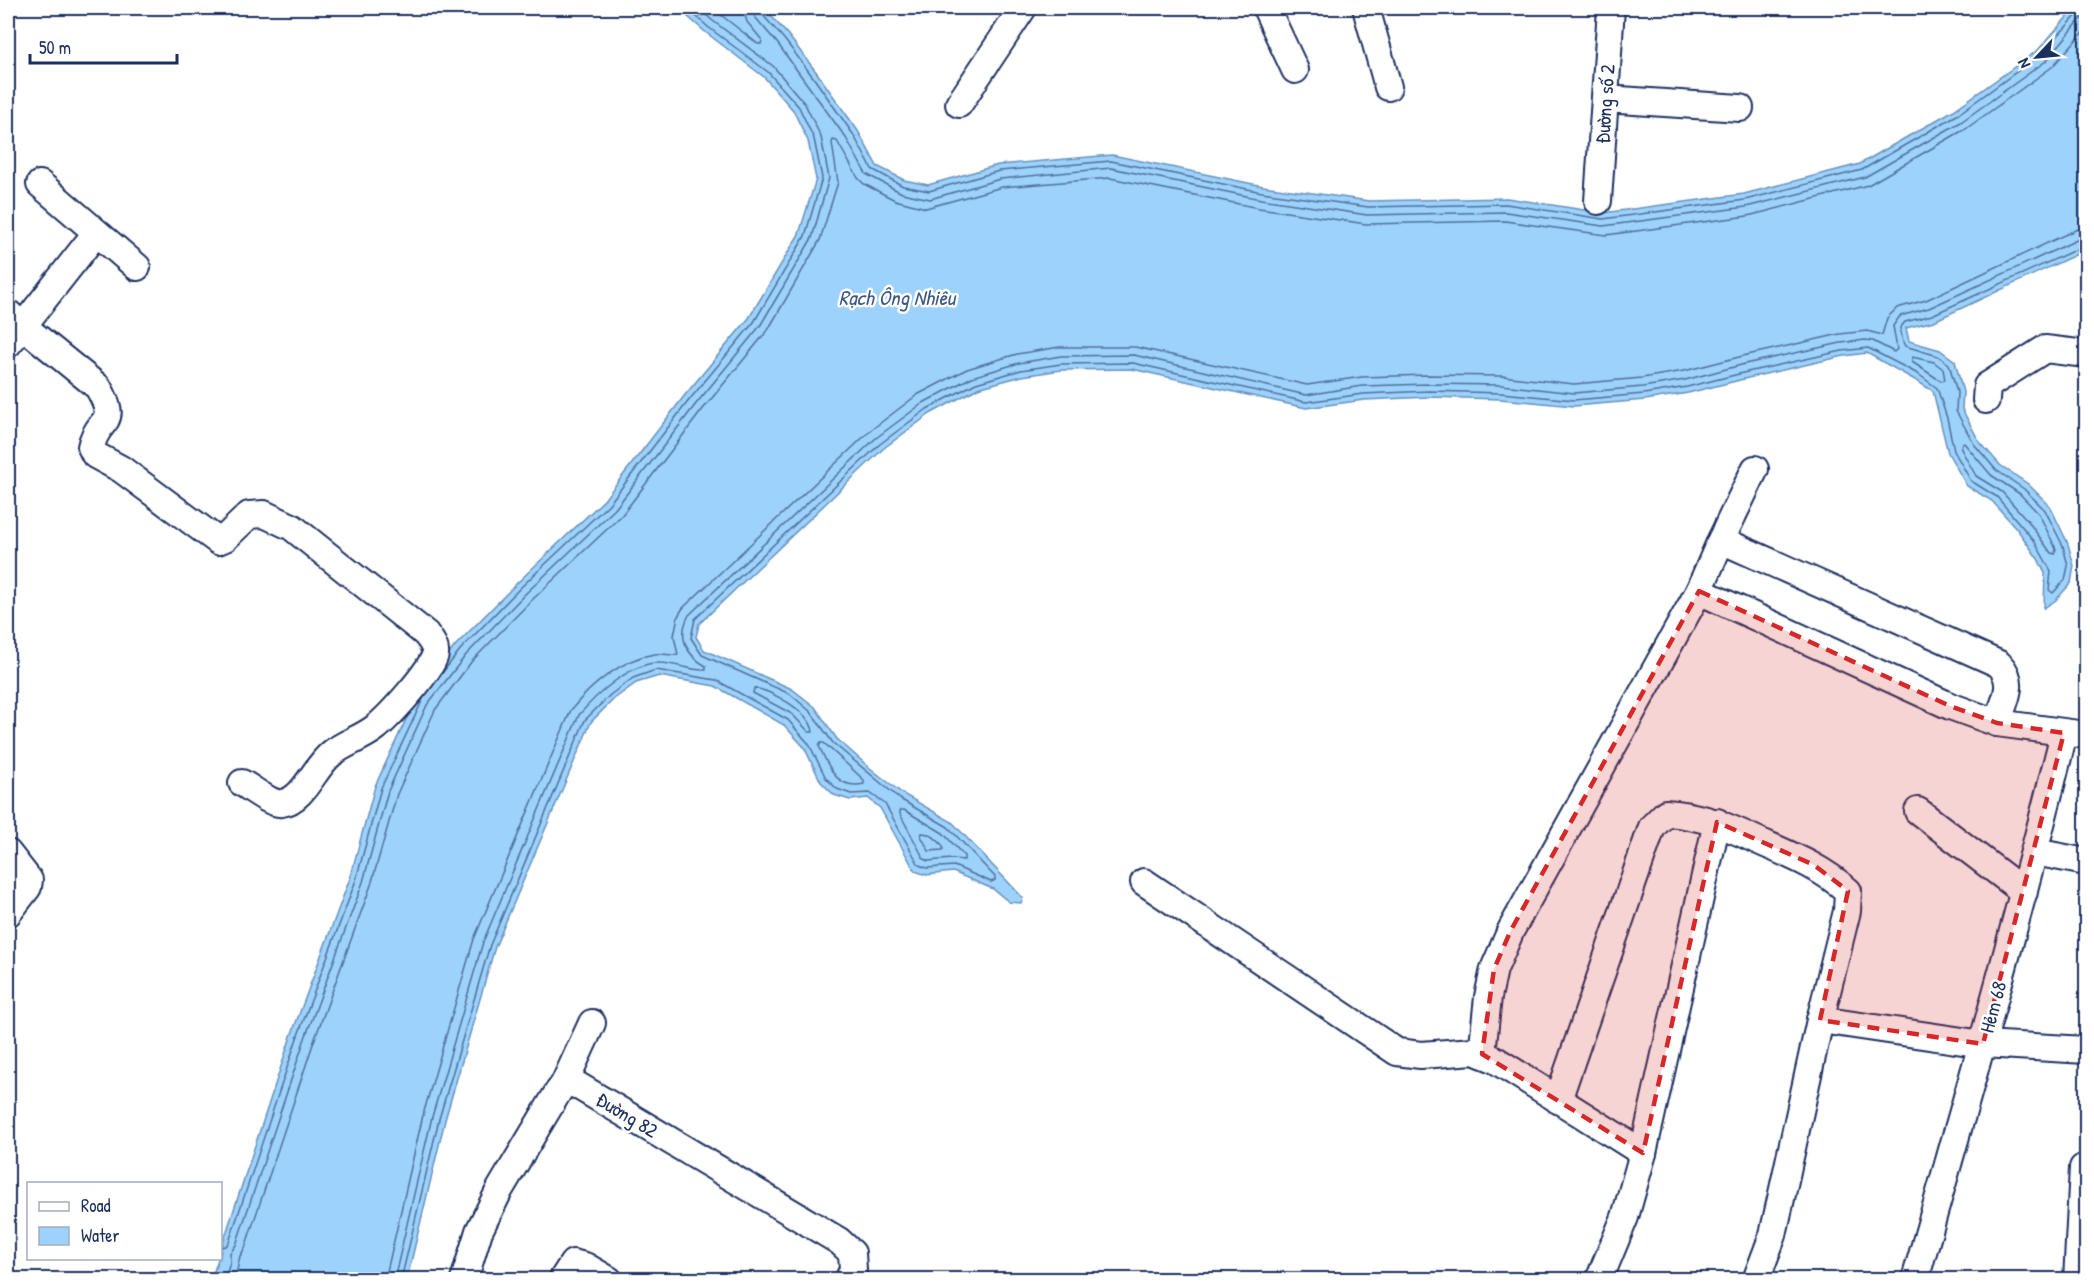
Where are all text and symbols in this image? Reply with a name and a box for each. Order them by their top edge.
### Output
scale bar [30,27,177,65]
north arrow [2007,27,2067,87]
text: 50 m [39,35,71,60]
text: N [2012,54,2035,72]
street label: Đường số 2 [1588,63,1621,144]
water label: Rạch Ông Nhiêu [839,283,957,312]
street label: Hẻm 68 [1973,978,2012,1036]
street label: Đường 82 [591,1086,664,1144]
legend [27,1182,222,1260]
text: Road [81,1193,111,1218]
text: Water [81,1223,119,1248]

